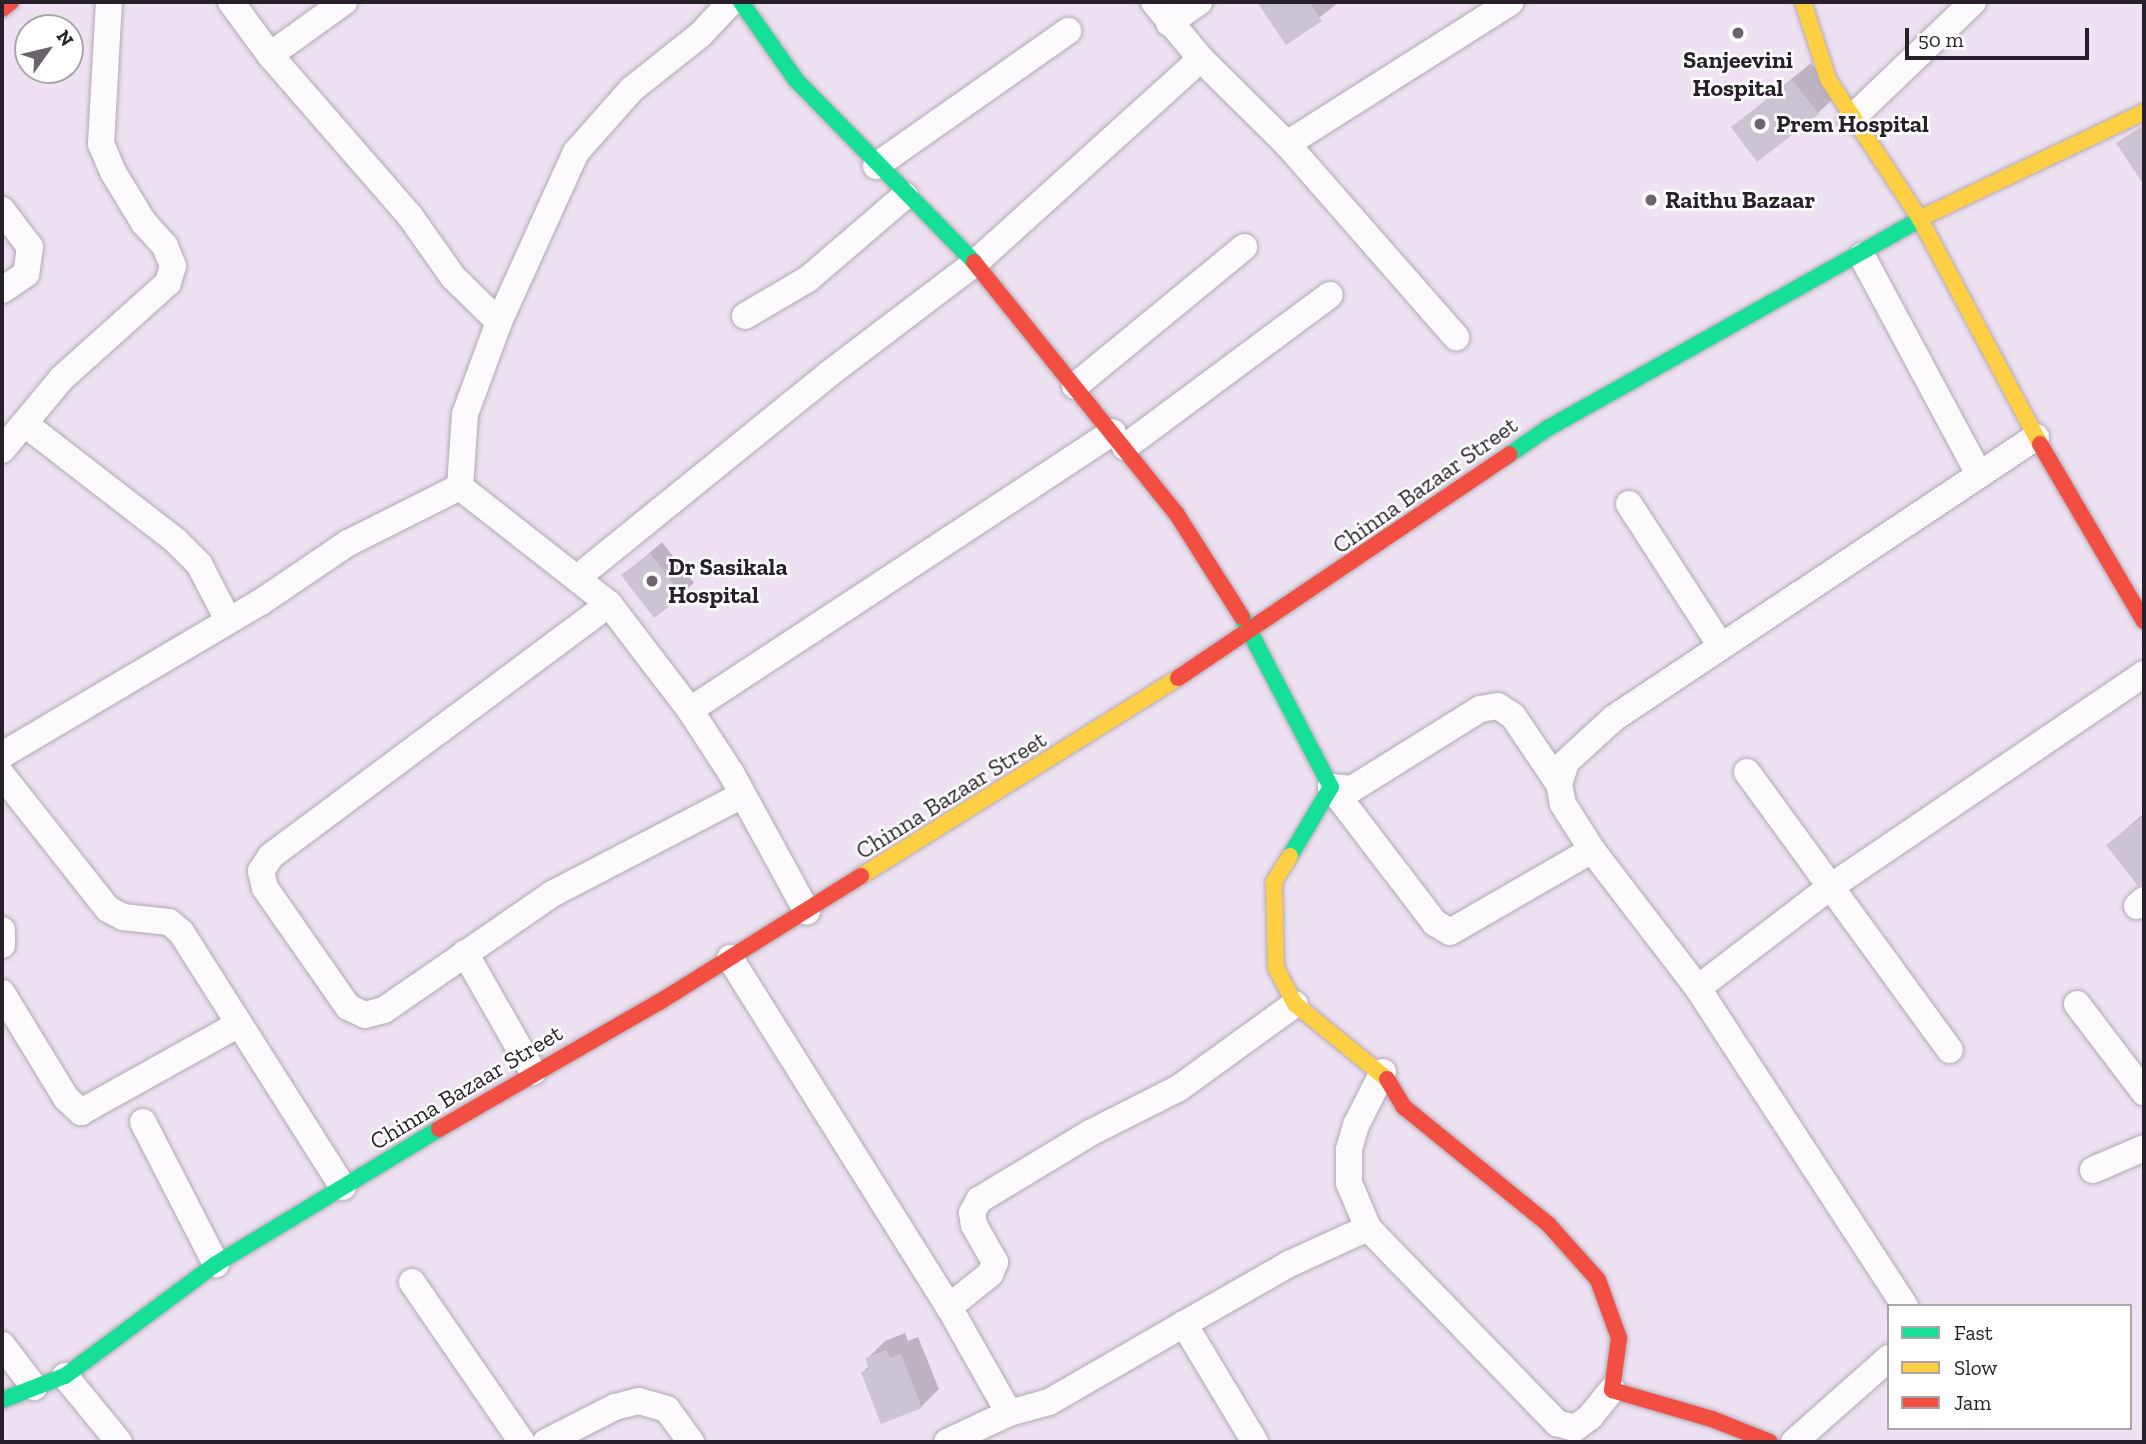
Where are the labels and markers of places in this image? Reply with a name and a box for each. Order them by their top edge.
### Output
marker: Sanjeevini Hospital [1728,23,1748,43]
place label: Sanjeevini Hospital [1683,46,1793,102]
place label: Prem Hospital [1776,110,1929,138]
marker: Prem Hospital [1750,114,1770,134]
place label: Raithu Bazaar [1665,186,1815,214]
marker: Raithu Bazaar [1643,192,1659,208]
place label: Dr Sasikala Hospital [668,553,788,609]
marker: Dr Sasikala Hospital [642,571,662,591]

